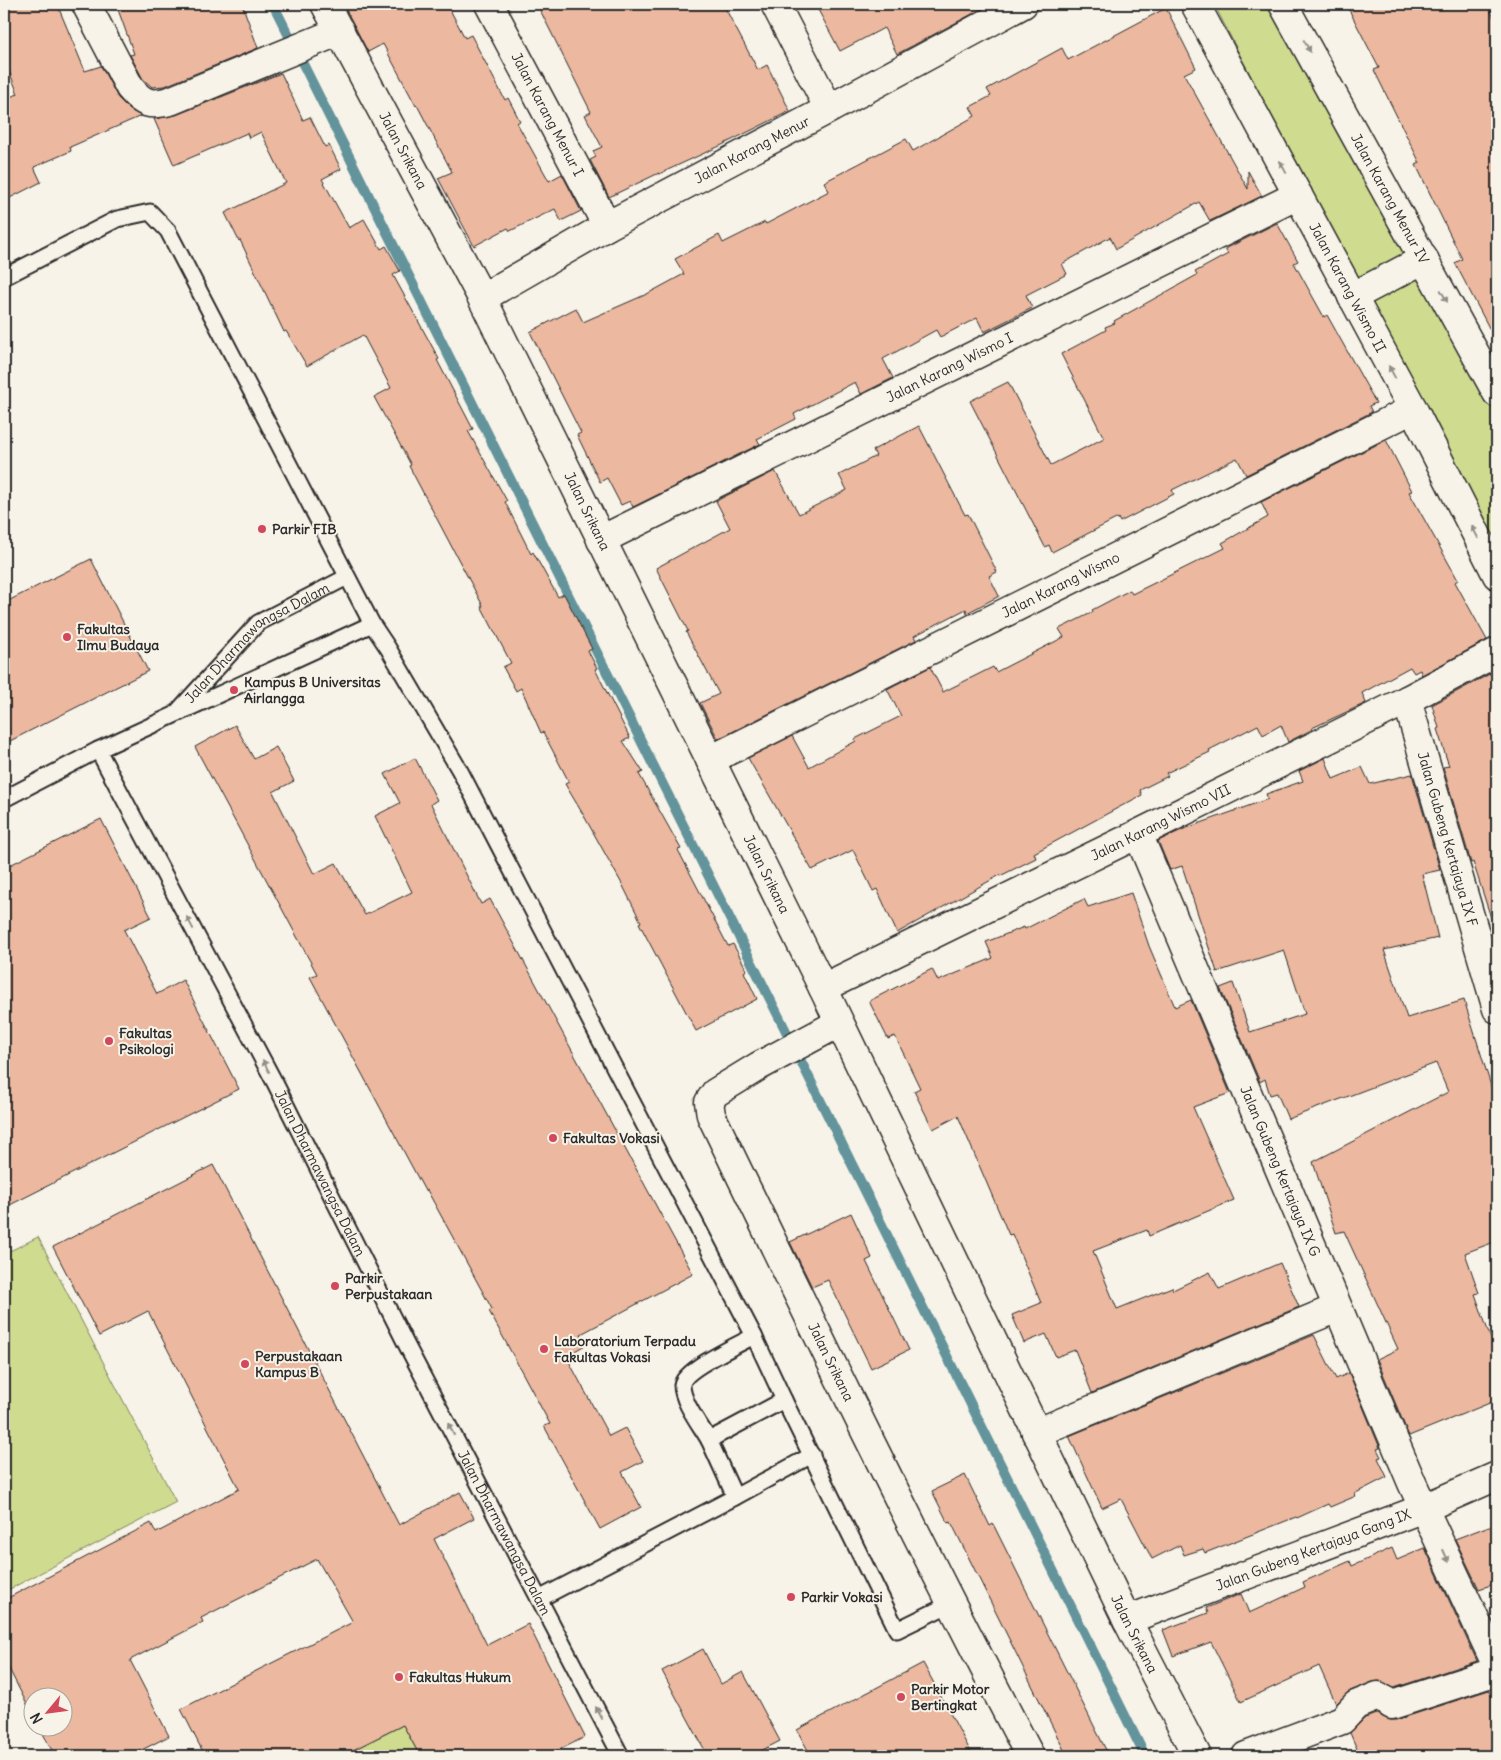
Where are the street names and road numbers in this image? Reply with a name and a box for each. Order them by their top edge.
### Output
street label: Jalan Karang Menur I [508,50,588,179]
street label: Jalan Srikana [375,108,431,192]
street label: Jalan Karang Menur [691,112,813,187]
street label: Jalan Karang Menur IV [1347,130,1433,267]
street label: Jalan Karang Wismo II [1305,219,1390,356]
street label: Jalan Karang Wismo I [883,329,1016,406]
street label: Jalan Srikana [560,469,614,553]
street label: Jalan Karang Wismo [999,548,1123,622]
street label: Jalan Dharmawangsa Dalam [181,579,332,707]
street label: Jalan Gubeng Kertajaya IX F [1414,750,1482,929]
street label: Jalan Karang Wismo VII [1088,780,1234,865]
street label: Jalan Srikana [740,832,794,916]
street label: Jalan Gubeng Kertajaya IX G [1236,1083,1324,1259]
street label: Jalan Dharmawangsa Dalam [271,1087,370,1259]
street label: Jalan Srikana [804,1320,858,1404]
street label: Jalan Dharmawangsa Dalam [454,1447,555,1618]
street label: Jalan Gubeng Kertajaya Gang IX [1213,1505,1414,1595]
street label: Jalan Srikana [1107,1592,1162,1676]

